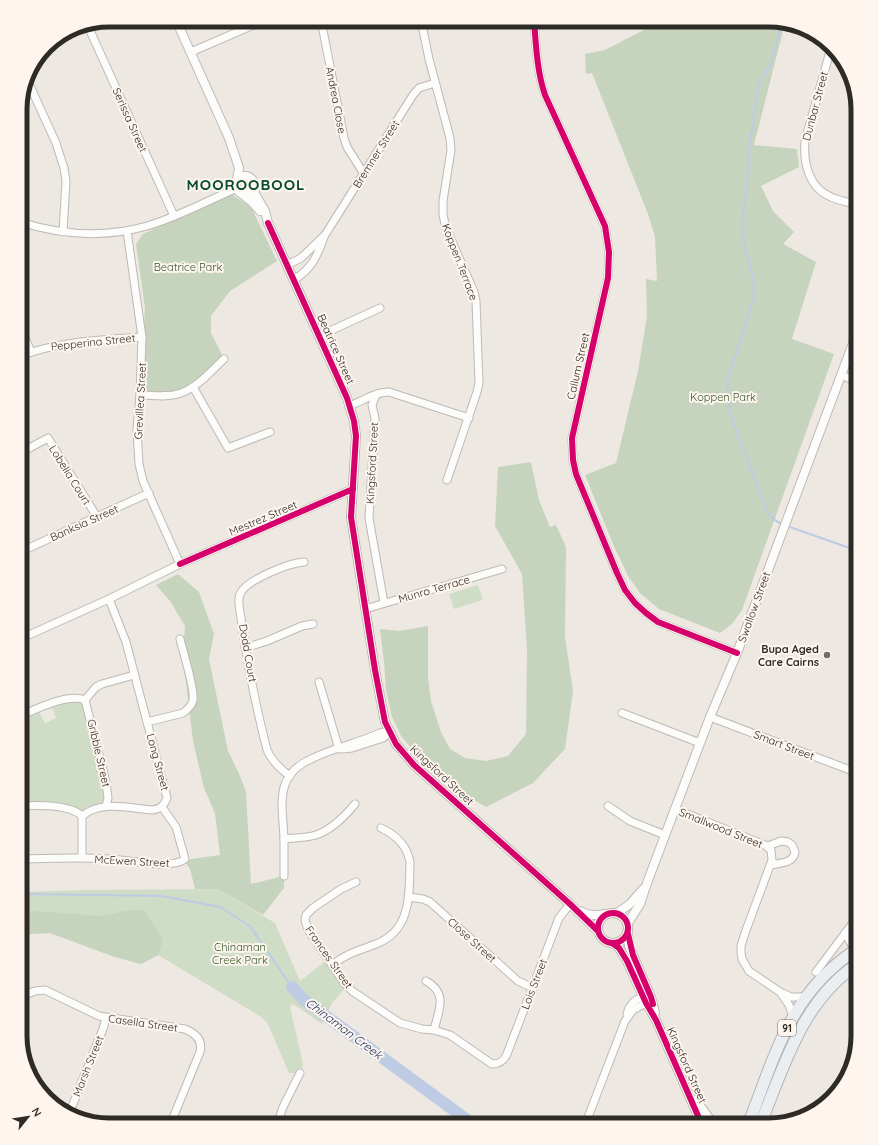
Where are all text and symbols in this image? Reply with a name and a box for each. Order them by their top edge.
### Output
street label: Andrea Close [323,65,349,135]
street label: Dunbar Street [799,70,831,142]
street label: Serissa Street [110,86,151,155]
street label: Bremner Street [350,117,403,190]
district label: MOOROOBOOL [186,175,306,194]
street label: Koppen Terrace [439,222,481,302]
park label: Beatrice Park [154,260,222,274]
street label: Beatrice Street [314,312,358,387]
street label: Pepperina Street [50,331,136,353]
street label: Callum Street [564,331,593,401]
street label: Grevillea Street [131,362,149,440]
park label: Koppen Park [690,390,756,404]
street label: Kingsford Street [363,421,381,504]
street label: Lobelia Court [46,442,94,508]
street label: Mestrez Street [227,497,299,539]
street label: Banksia Street [48,502,121,544]
street label: Swallow Street [735,570,773,644]
street label: Munro Terrace [397,572,471,606]
street label: Dodd Court [236,623,260,684]
place label: Bupa Aged Care Cairns [758,642,819,669]
marker: Bupa Aged Care Cairns [822,650,832,660]
street label: Gribble Street [84,718,114,789]
street label: Smart Street [752,727,817,763]
street label: Long Street [144,732,172,792]
street label: Kingsford Street [407,742,477,808]
street label: Smallwood Street [677,805,765,851]
street label: McEwen Street [94,852,170,870]
street label: Close Street [445,914,499,966]
street label: Frances Street [302,923,356,991]
park label: Chinaman Creek Park [212,940,268,967]
street label: Lois Street [518,956,550,1011]
water label: Chinaman Creek [303,995,387,1063]
street label: Casella Street [107,1011,179,1035]
road number: 91 [778,1020,796,1036]
street label: Kingsford Street [664,1025,710,1106]
street label: Marsh Street [69,1033,107,1099]
north arrow [8,1097,48,1137]
text: N [29,1105,45,1119]

